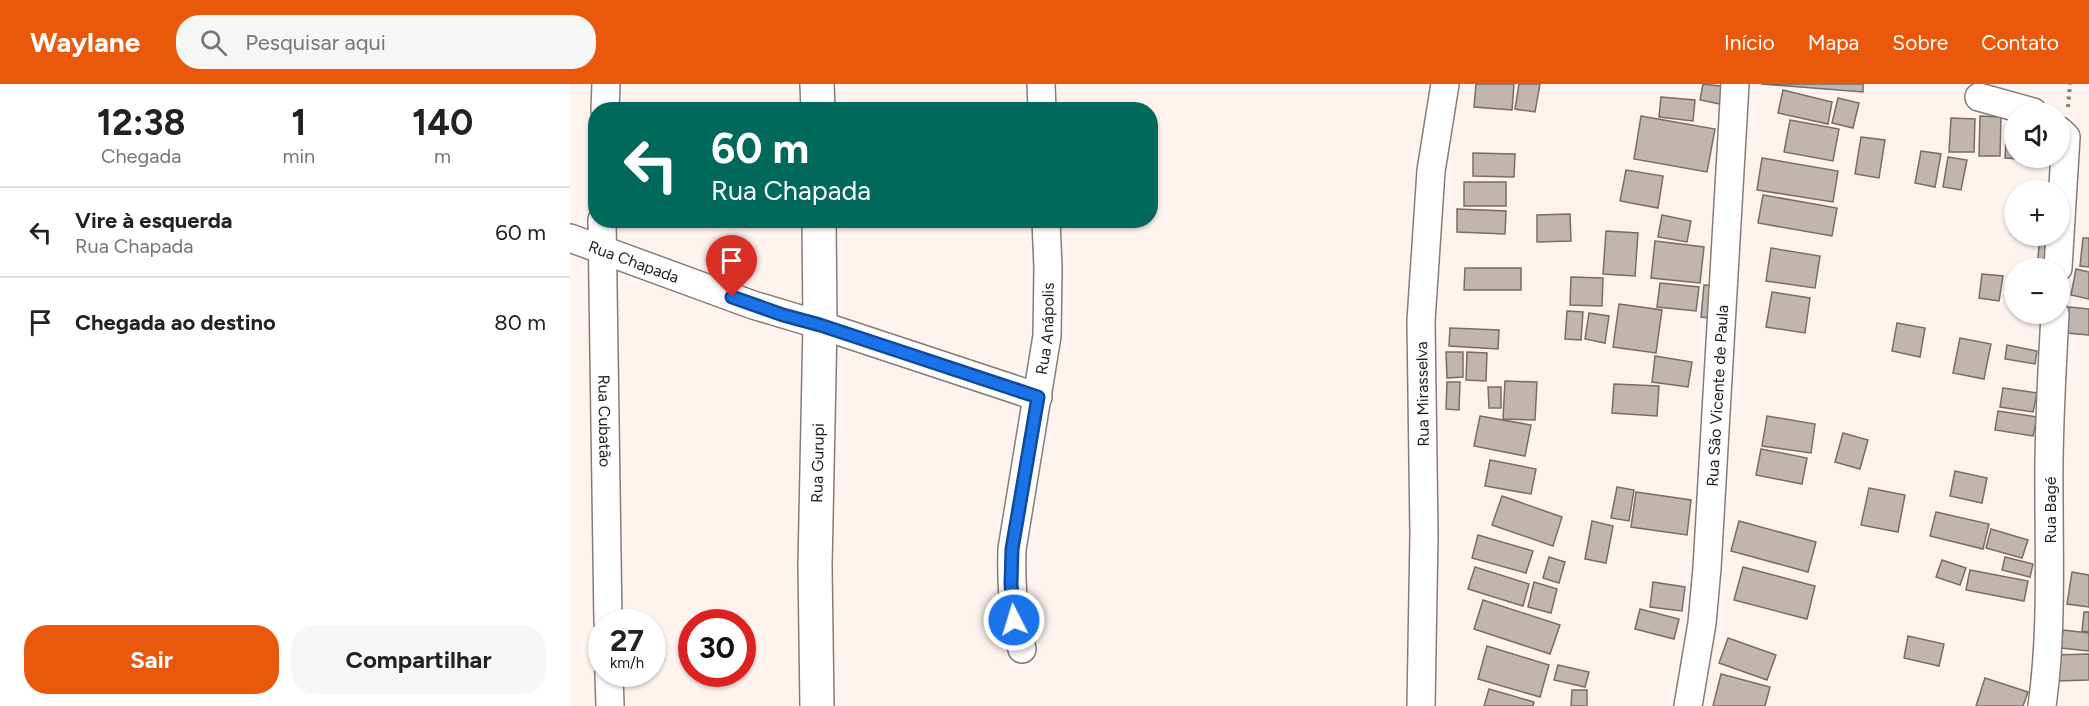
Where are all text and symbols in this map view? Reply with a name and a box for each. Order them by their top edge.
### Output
search box [176,15,596,69]
text: Waylane [30,25,140,59]
icon: search [197,26,230,59]
text: Pesquisar aqui [245,29,386,56]
text: Início [1724,30,1775,55]
text: Mapa [1808,30,1859,55]
text: Sobre [1892,30,1948,55]
text: Contato [1981,30,2059,55]
text: 12:38 [97,101,186,144]
text: 1 [291,101,306,144]
text: 140 [412,101,473,144]
map controls [2004,102,2070,324]
button: sound [2004,102,2070,168]
text: 60 m [711,123,809,174]
icon: left [612,126,690,204]
text: Chegada [101,144,181,168]
text: min [282,144,315,168]
text: m [434,144,451,168]
text: Rua Chapada [711,174,871,207]
button: + [2004,180,2070,246]
text: Vire à esquerda [75,207,233,234]
icon: left [24,216,57,249]
text: 60 m [495,219,546,246]
text: Rua Chapada [75,234,194,258]
pin [706,235,757,297]
street label: Rua Chapada [586,237,682,287]
icon: arrive [715,244,748,277]
button: − [2004,258,2070,324]
street label: Rua Anápolis [1032,282,1058,376]
street label: Rua São Vicente de Paula [1703,304,1732,487]
icon: arrive [24,306,57,339]
text: Chegada ao destino [75,309,276,336]
text: 80 m [494,309,546,336]
street label: Rua Mirasselva [1412,341,1433,447]
street label: Rua Cubatão [594,375,615,467]
street label: Rua Gurupi [807,423,828,503]
street label: Rua Bagé [2041,476,2060,544]
position arrow [982,588,1046,652]
speed limit sign: 30 [678,609,756,687]
text: 27 [610,622,644,659]
button: Sair [24,625,279,694]
button: Compartilhar [291,625,546,694]
text: km/h [610,654,644,672]

